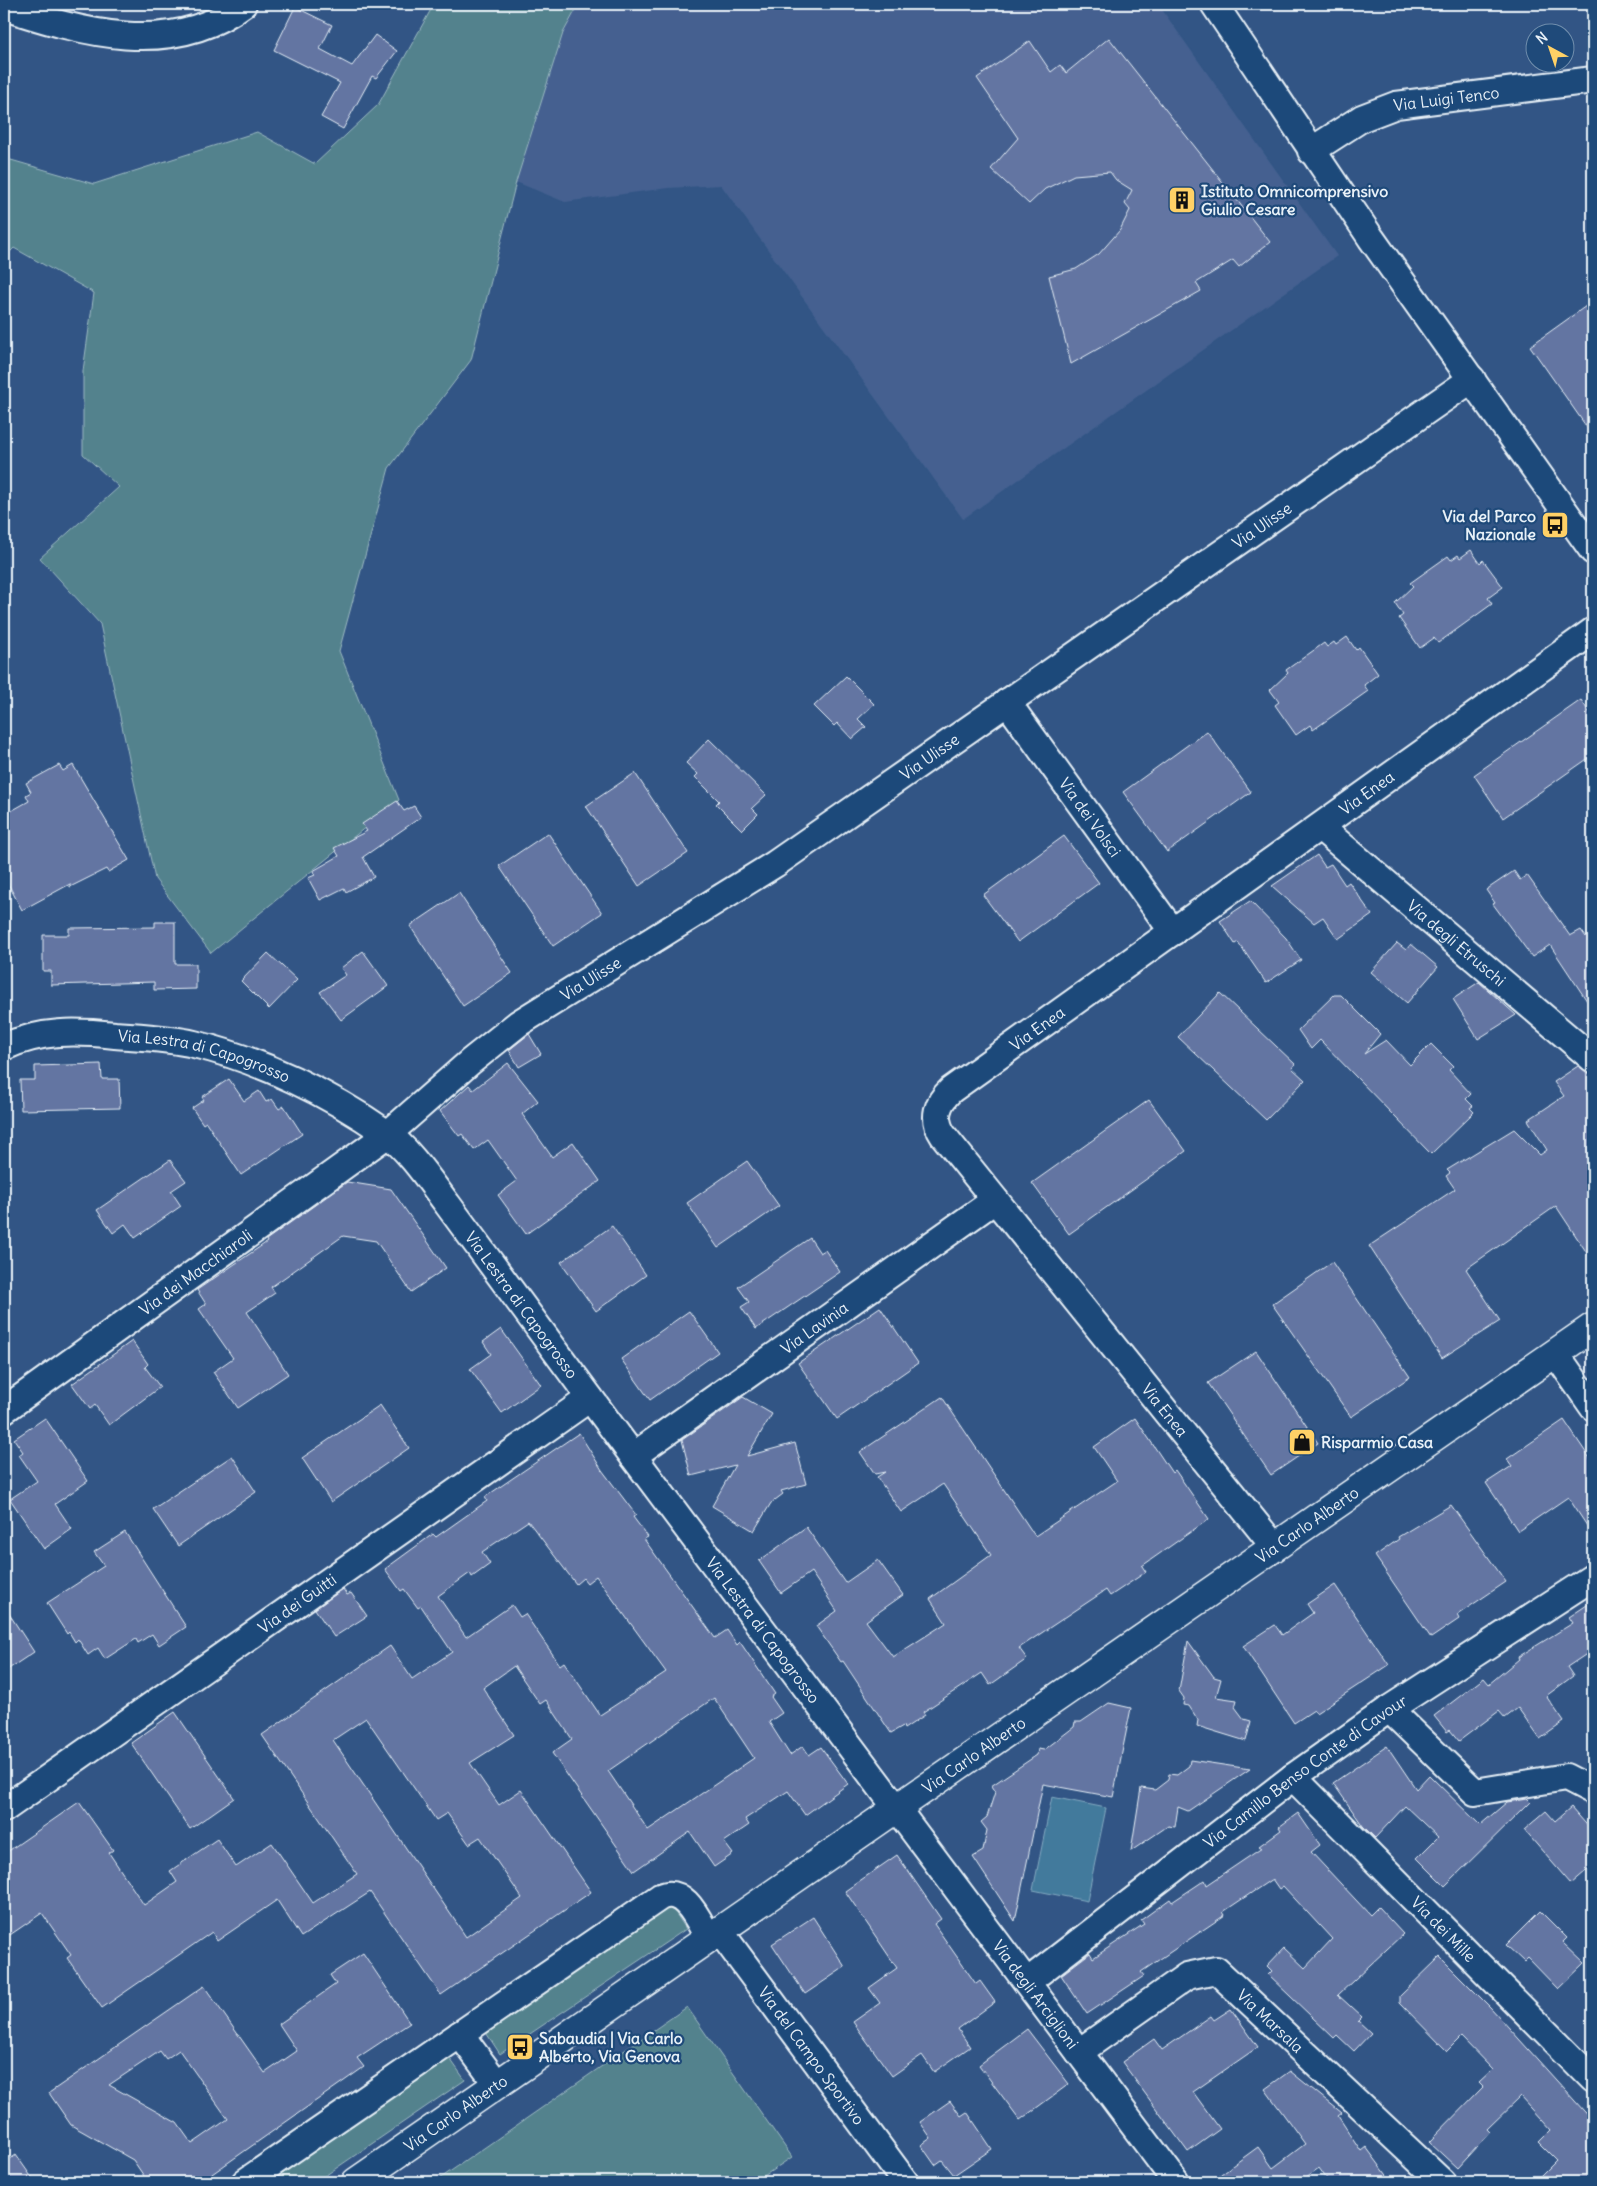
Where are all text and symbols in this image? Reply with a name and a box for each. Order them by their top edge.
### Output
north arrow [1524,22,1574,72]
text: N [1532,28,1551,48]
street label: Via Luigi Tenco [1392,82,1501,115]
place label: Istituto Omnicomprensivo Giulio Cesare [1201,181,1388,219]
building icon: Istituto Omnicomprensivo Giulio Cesare [1167,185,1197,215]
street label: Via Ulisse [1228,498,1295,553]
place label: Via del Parco Nazionale [1442,506,1536,544]
bus stop icon: Via del Parco Nazionale [1540,510,1570,540]
street label: Via Ulisse [896,729,963,784]
street label: Via Enea [1335,766,1398,819]
street label: Via dei Volsci [1055,774,1125,861]
street label: Via degli Etruschi [1403,895,1510,990]
street label: Via Ulisse [557,952,625,1005]
street label: Via Enea [1006,1002,1068,1055]
street label: Via Lestra di Capogrosso [117,1025,293,1087]
street label: Via dei Macchiaroli [135,1225,256,1320]
street label: Via Lestra di Capogrosso [461,1227,582,1382]
street label: Via Lavinia [777,1297,852,1358]
street label: Via Enea [1137,1379,1193,1441]
shop icon: Risparmio Casa [1287,1427,1317,1457]
place label: Risparmio Casa [1321,1432,1433,1453]
street label: Via Carlo Alberto [1251,1482,1363,1567]
street label: Via Lestra di Capogrosso [702,1553,824,1707]
street label: Via dei Guitti [254,1569,340,1638]
street label: Via Camillo Benso Conte di Cavour [1199,1690,1411,1852]
street label: Via Carlo Alberto [918,1712,1029,1798]
street label: Via dei Mille [1407,1892,1480,1966]
street label: Via degli Arciglioni [988,1936,1083,2053]
street label: Via del Campo Sportivo [754,1982,869,2129]
street label: Via Marsala [1233,1985,1308,2057]
place label: Sabaudia | Via Carlo Alberto, Via Genova [539,2028,683,2066]
bus stop icon: Sabaudia | Via Carlo Alberto, Via Genova [505,2032,535,2062]
street label: Via Carlo Alberto [400,2070,511,2156]

